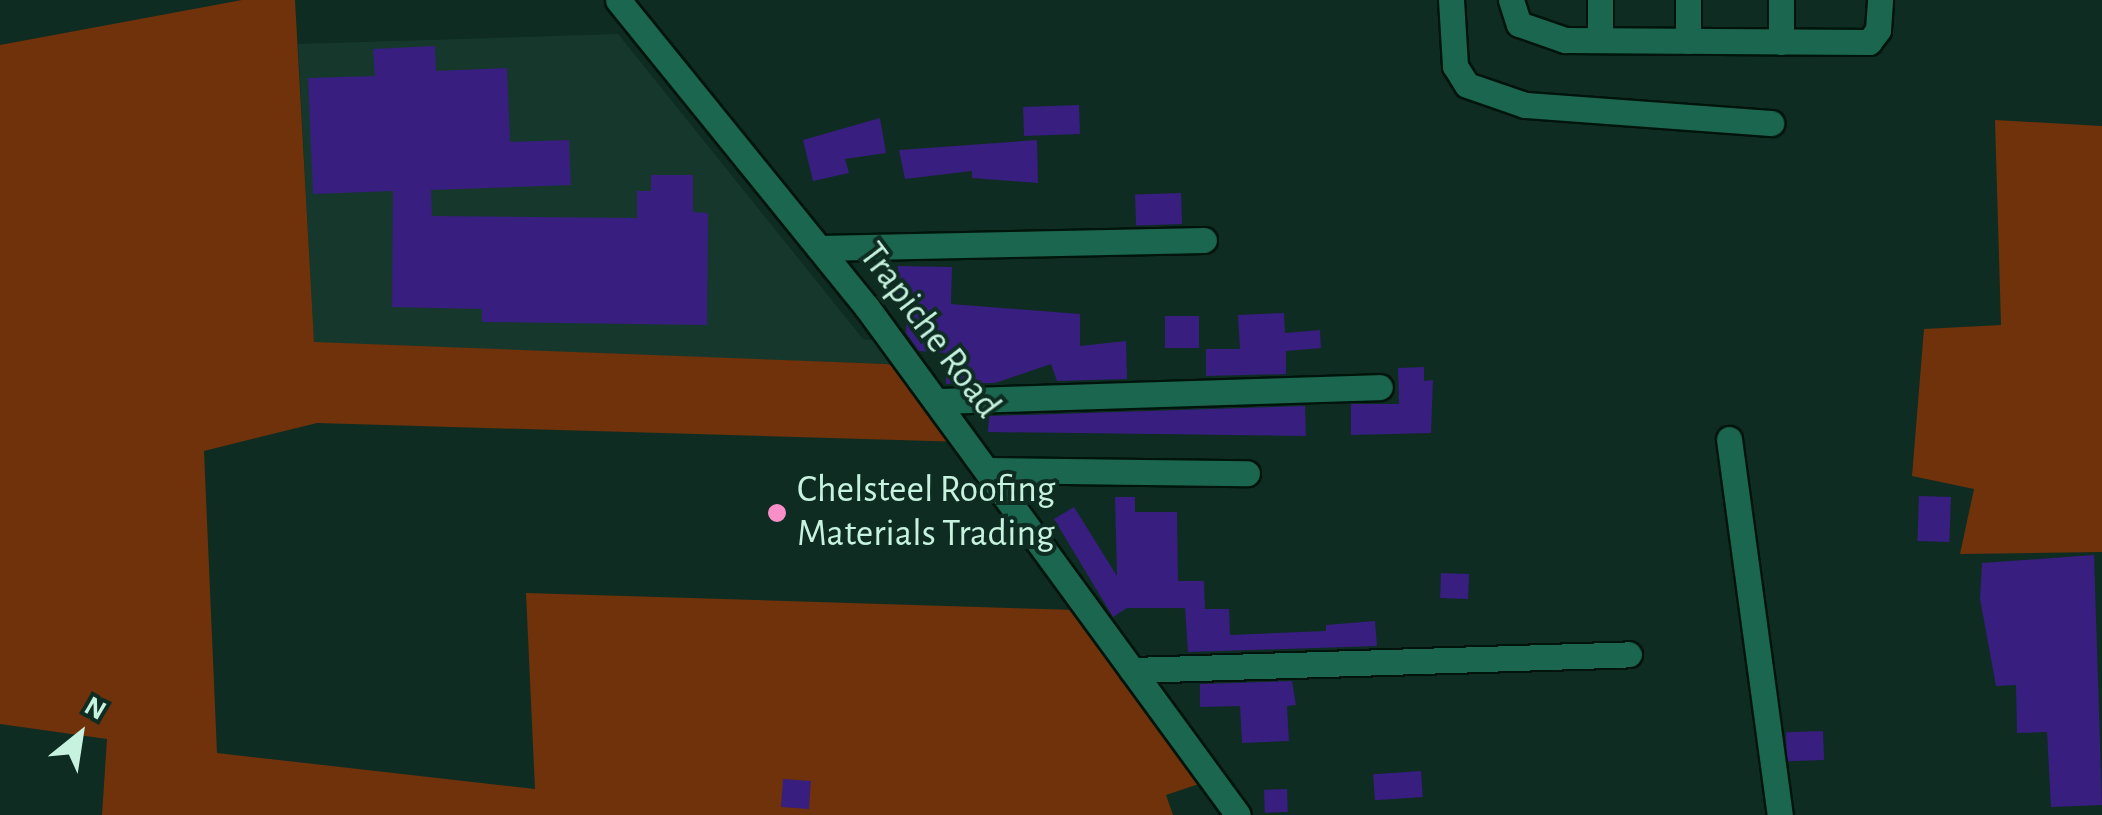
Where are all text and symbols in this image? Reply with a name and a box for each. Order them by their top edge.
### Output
street label: Trapiche Road [848,234,1010,428]
place label: Chelsteel Roofing Materials Trading [797,468,1055,558]
marker: Chelsteel Roofing Materials Trading [766,502,788,524]
north arrow [30,685,130,785]
text: N [80,692,110,726]

